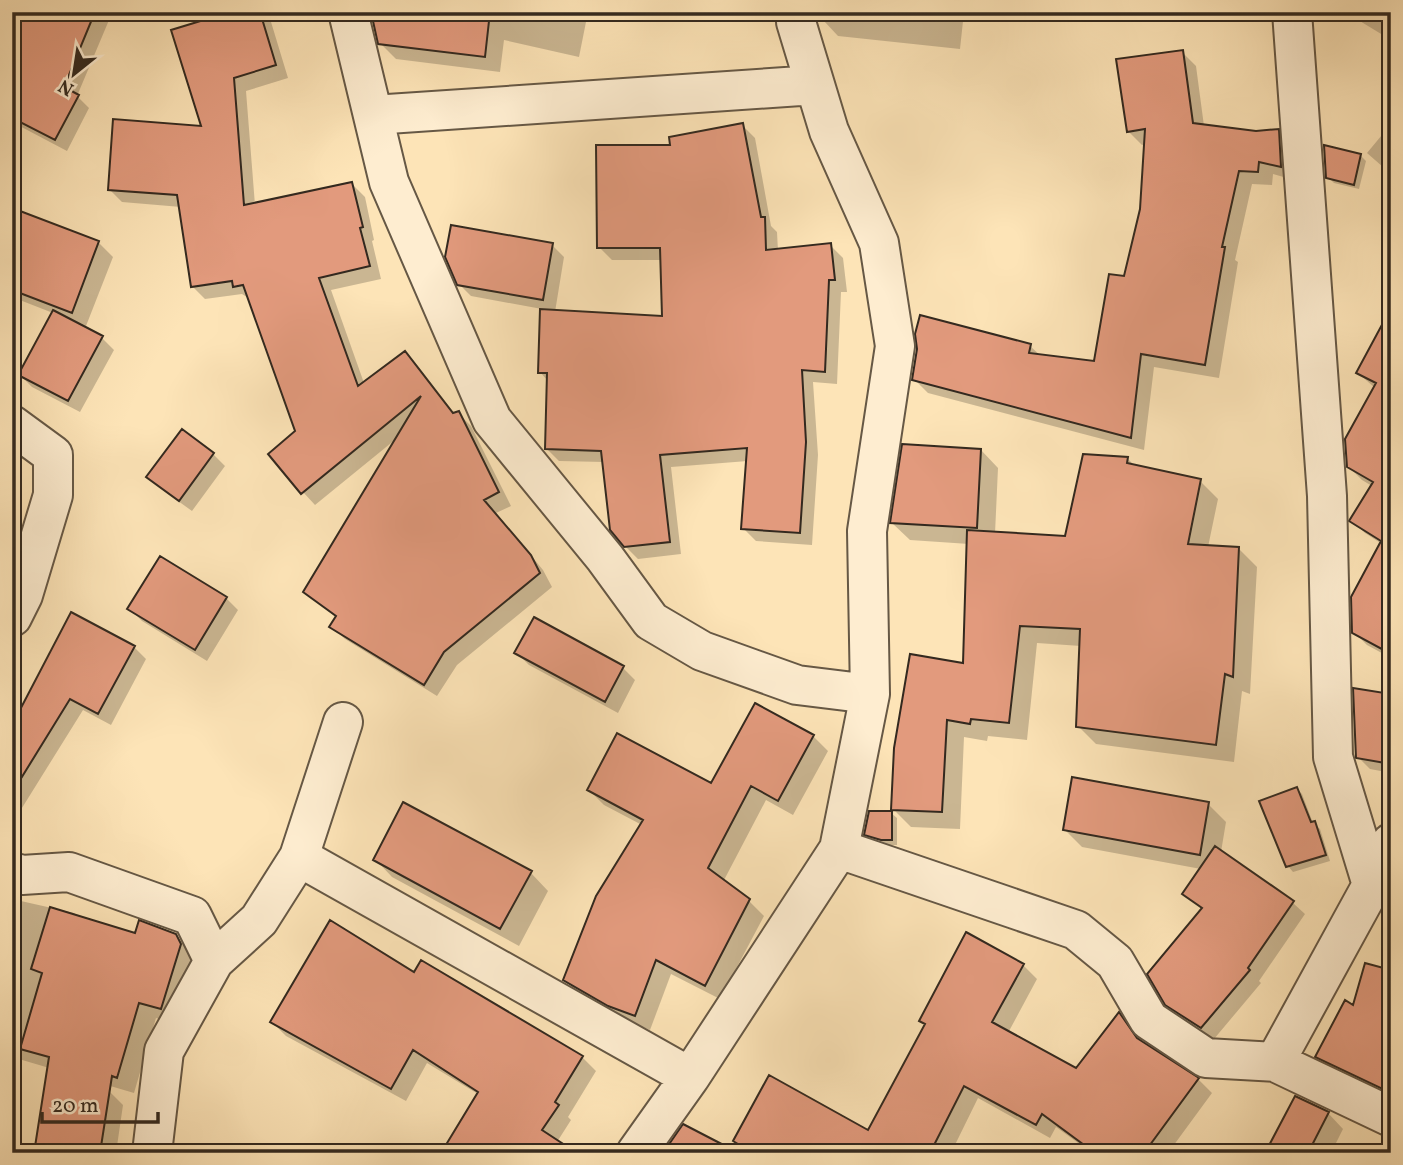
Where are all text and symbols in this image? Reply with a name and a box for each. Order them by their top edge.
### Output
north arrow [38,38,108,108]
text: N [54,72,79,102]
scale bar [42,1081,158,1125]
text: 20 m [52,1092,98,1121]

